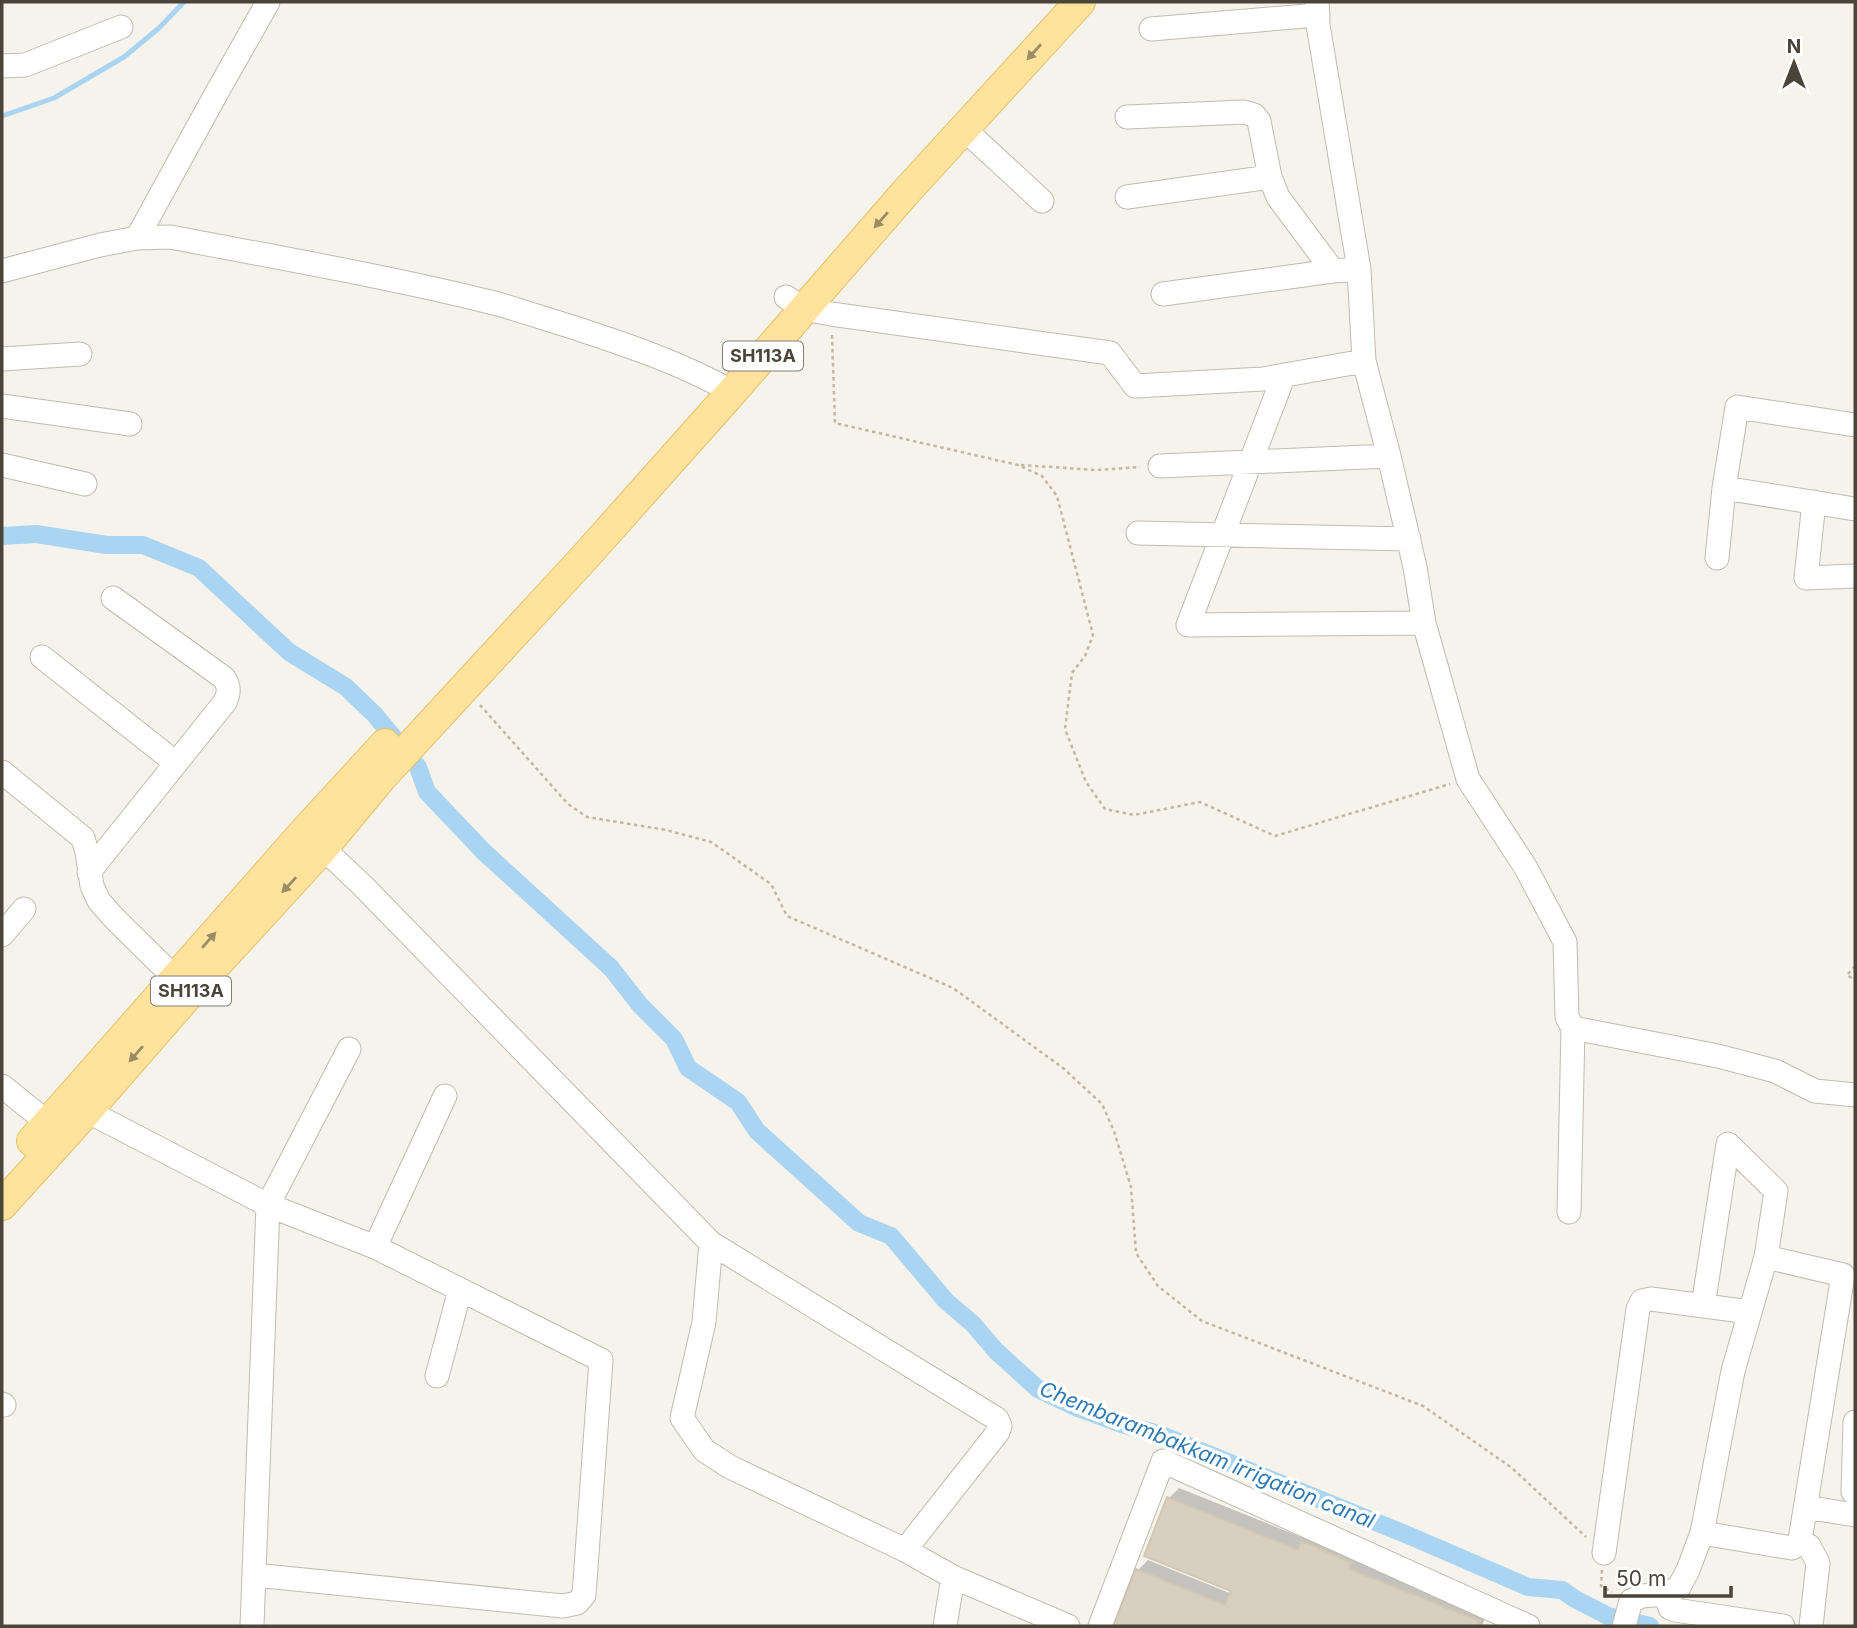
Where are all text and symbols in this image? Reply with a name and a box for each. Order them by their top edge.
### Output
north arrow [1759,28,1829,98]
text: N [1787,35,1801,58]
one-way arrow [1026,43,1042,60]
one-way arrow [873,212,889,229]
road number: SH113A [723,342,803,370]
one-way arrow [281,876,297,894]
one-way arrow [201,931,217,949]
road number: SH113A [151,976,231,1006]
one-way arrow [128,1045,144,1063]
water label: Chembarambakkam irrigation canal [1036,1376,1379,1534]
scale bar [1605,1554,1731,1598]
text: 50 m [1616,1566,1666,1591]

